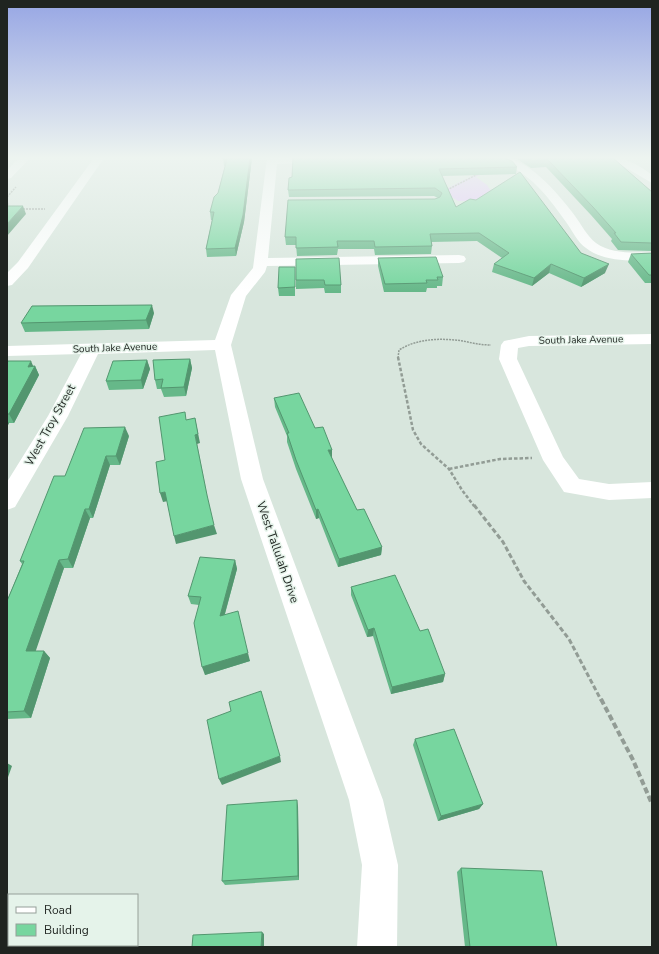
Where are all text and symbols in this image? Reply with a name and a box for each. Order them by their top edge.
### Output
street label: South Jake Avenue [539,332,623,348]
street label: South Jake Avenue [73,340,157,356]
street label: West Troy Street [21,381,79,469]
street label: West Tallulah Drive [253,499,303,605]
legend [8,894,138,946]
text: Road [44,902,72,918]
text: Building [44,922,89,938]

